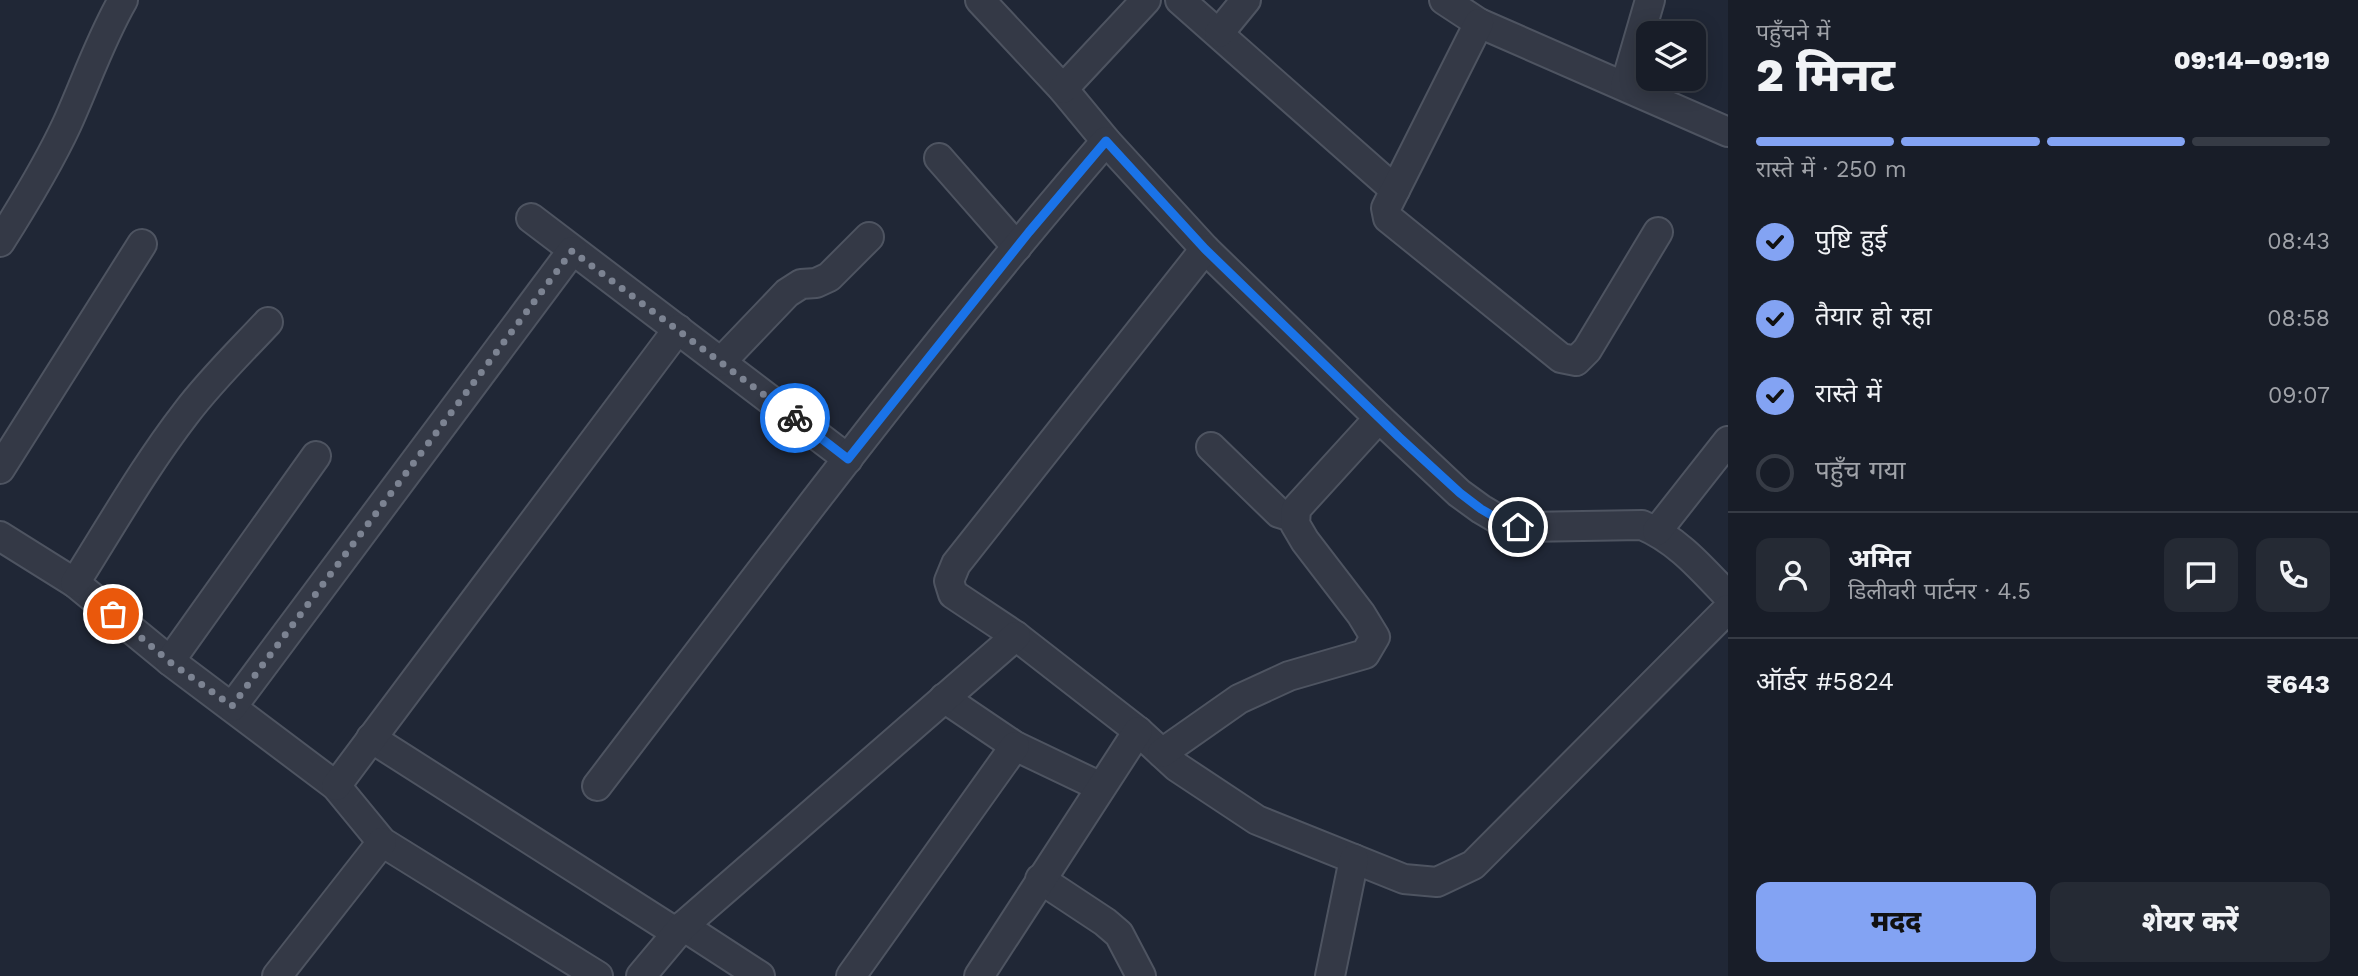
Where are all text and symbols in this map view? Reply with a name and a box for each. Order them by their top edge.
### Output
text: पहुँचने में [1756,19,1830,46]
map controls [1636,21,1706,91]
button: layers [1636,21,1706,91]
text: 09:14–09:19 [2174,45,2330,75]
text: 2 मिनट [1756,48,1895,102]
text: रास्ते में · 250 m [1756,156,1907,183]
icon: check [1756,223,1794,261]
text: पुष्टि हुई [1815,224,1887,254]
text: 08:43 [2267,228,2330,255]
icon: check [1756,300,1794,338]
text: तैयार हो रहा [1815,301,1932,331]
text: 08:58 [2267,305,2330,332]
icon: check [1756,377,1794,415]
text: रास्ते में [1815,378,1882,408]
text: 09:07 [2268,382,2330,409]
courier [760,383,830,453]
icon: bike [776,399,814,437]
text: पहुँच गया [1815,455,1905,485]
pin [1488,497,1548,557]
icon: home [1499,508,1537,546]
button: person [1756,538,1830,612]
button: chat [2164,538,2238,612]
button: phone [2256,538,2330,612]
text: अमित [1848,543,1911,573]
text: डिलीवरी पार्टनर · 4.5 [1848,578,2031,605]
pin [83,584,143,644]
icon: bag [94,595,132,633]
text: ऑर्डर #5824 [1756,666,1894,696]
text: ₹643 [2266,669,2330,699]
button: मदद [1756,882,2036,962]
button: शेयर करें [2050,882,2330,962]

